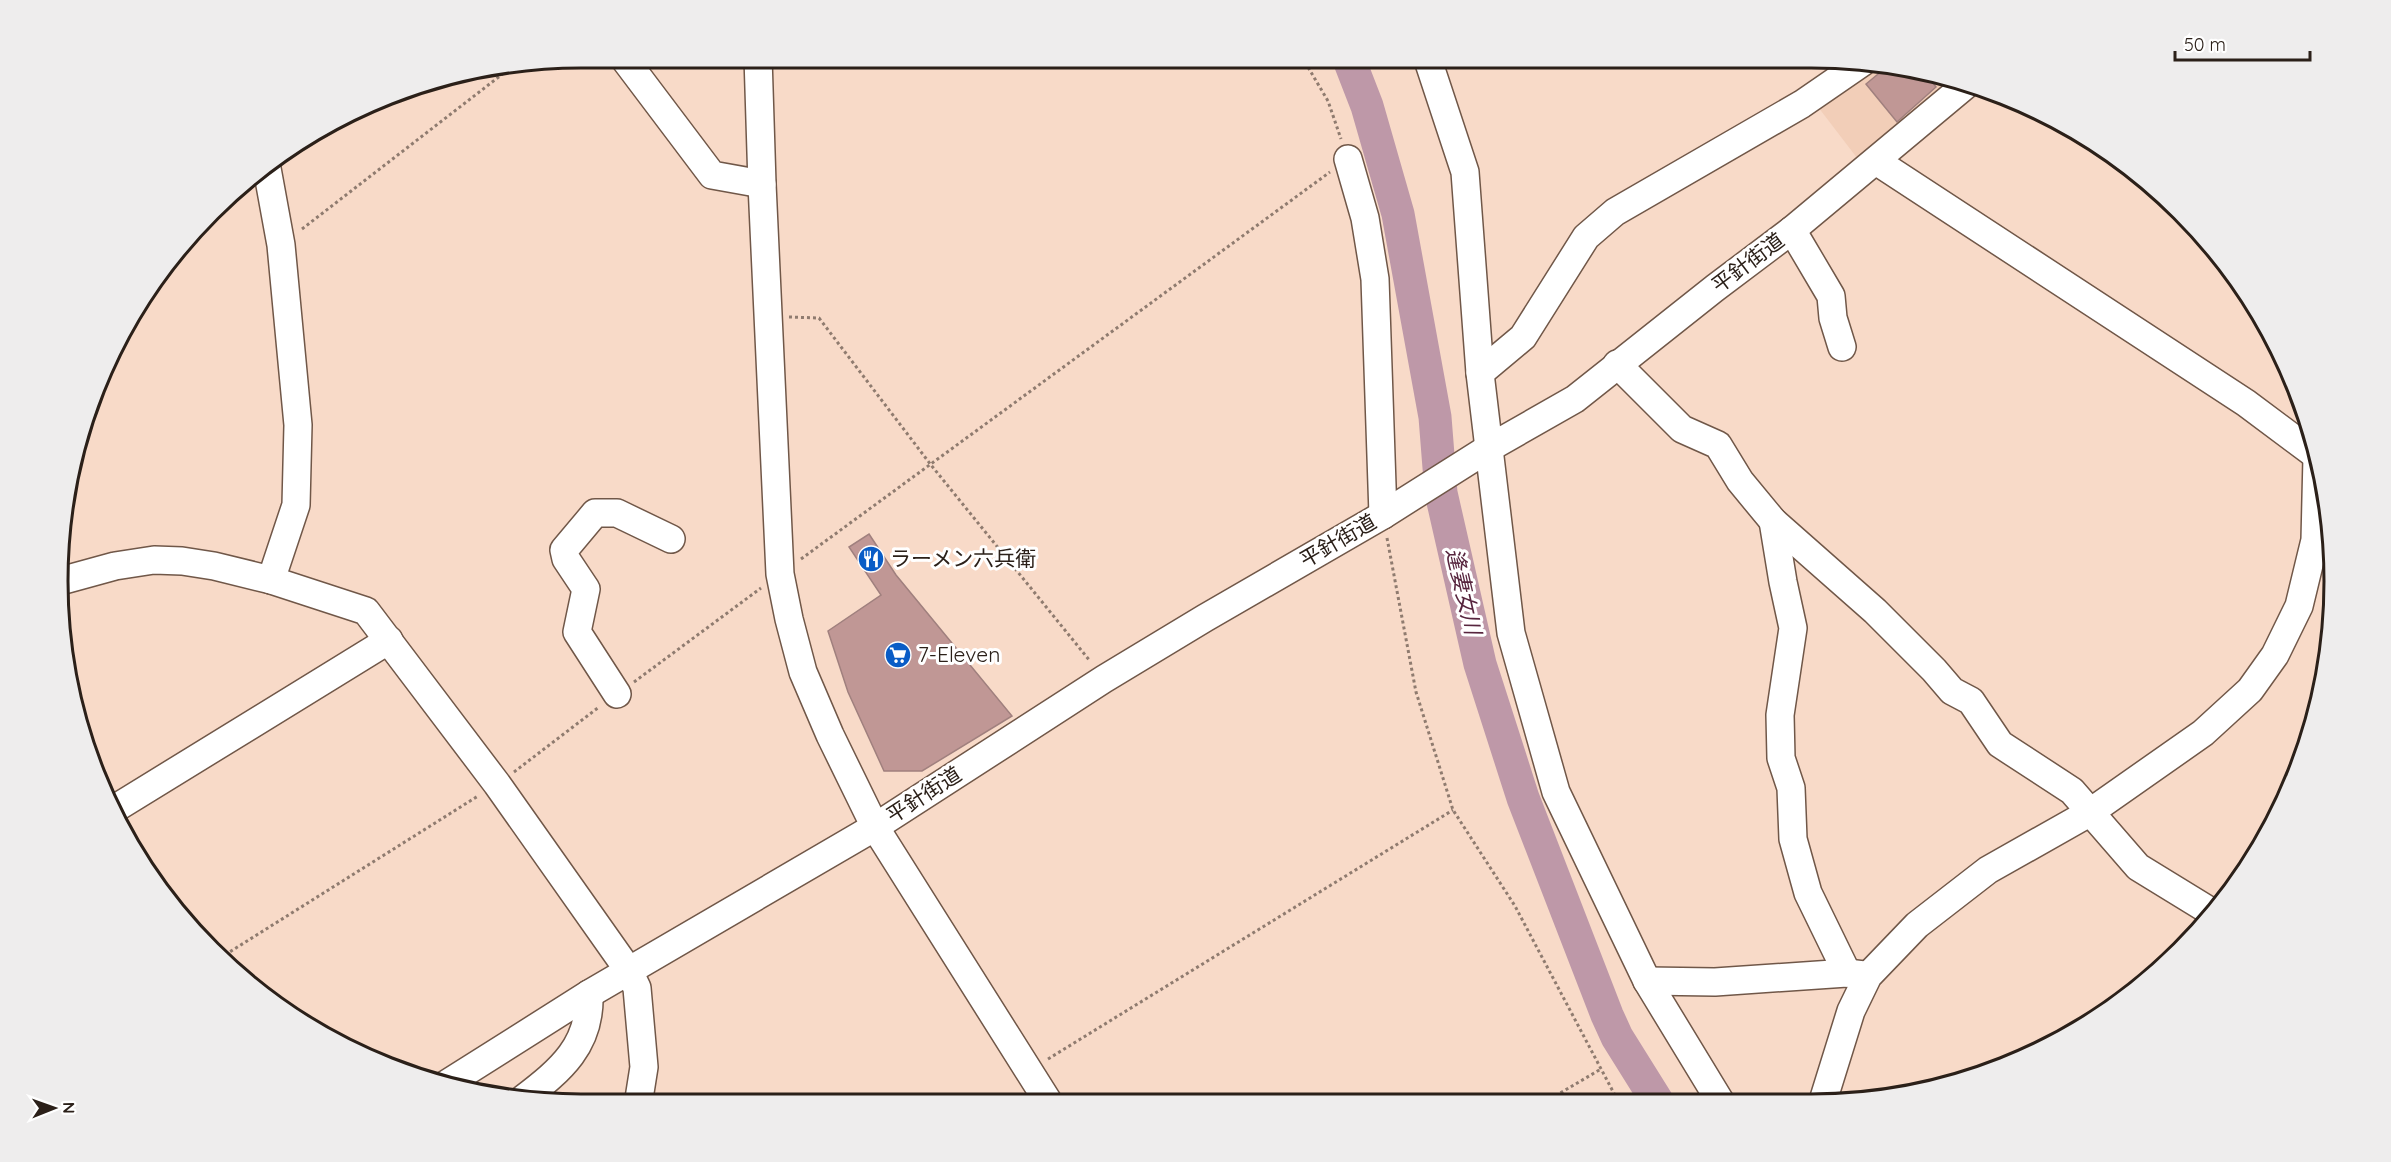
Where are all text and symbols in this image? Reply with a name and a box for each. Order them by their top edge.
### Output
scale bar [2175,24,2310,62]
text: 50 m [2184,33,2226,56]
street label: 平針街道 [1706,227,1789,298]
street label: 平針街道 [1295,508,1380,572]
restaurant icon: ラーメン六兵衛 [856,544,886,574]
place label: ラーメン六兵衛 [890,545,1036,571]
water label: 逢妻女川 [1440,545,1488,639]
supermarket icon: 7-Eleven [883,640,913,670]
place label: 7-Eleven [918,641,1000,667]
street label: 平針街道 [881,760,966,828]
north arrow [24,1078,84,1138]
text: N [59,1102,79,1114]

